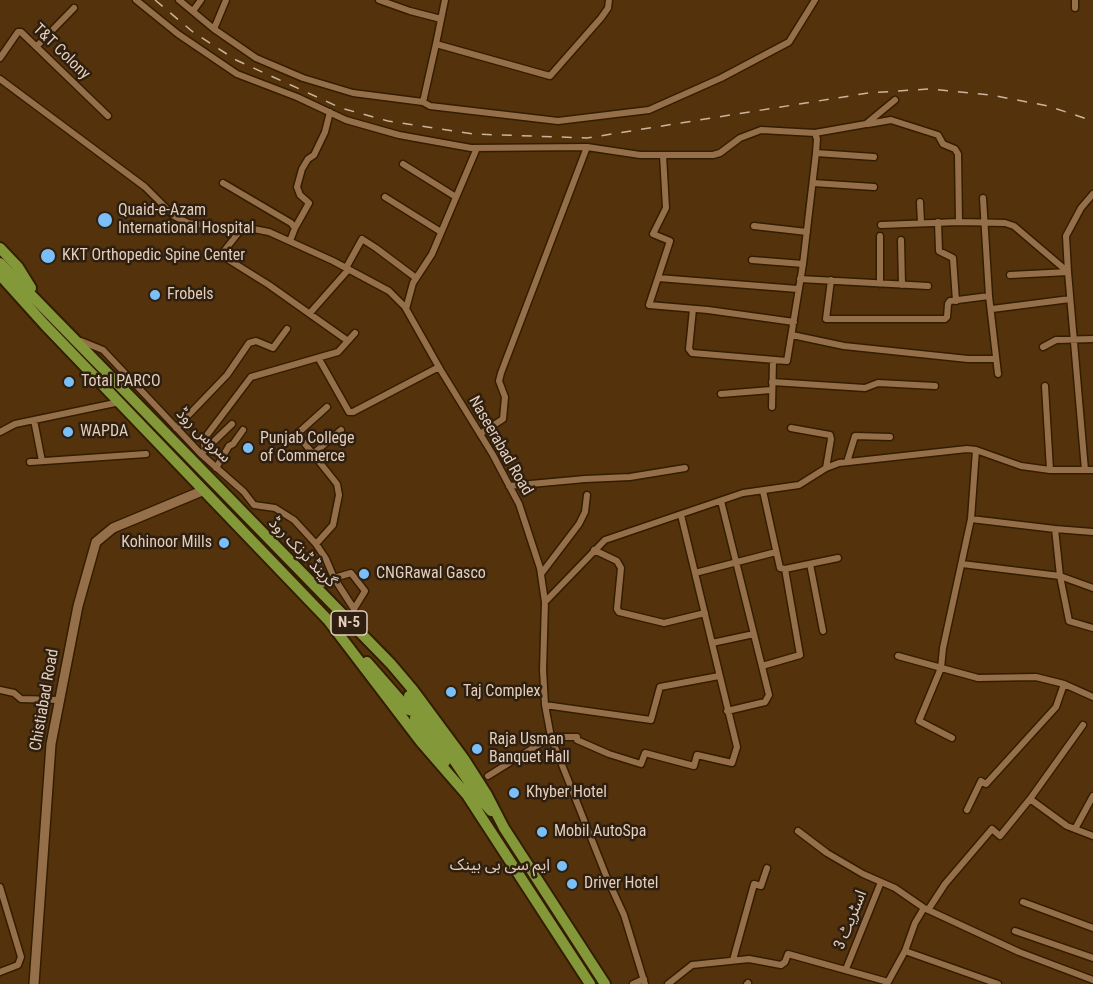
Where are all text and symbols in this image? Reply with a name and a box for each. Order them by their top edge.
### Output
street label: T&T Colony [28,20,94,84]
place label: Quaid-e-Azam International Hospital [118,201,254,239]
marker: Quaid-e-Azam International Hospital [96,211,114,229]
place label: KKT Orthopedic Spine Center [62,246,245,266]
marker: KKT Orthopedic Spine Center [39,247,57,265]
place label: Frobels [167,285,214,305]
marker: Frobels [148,288,162,302]
place label: Total PARCO [81,372,161,392]
marker: Total PARCO [62,375,76,389]
street label: Naseerabad Road [464,393,536,499]
street label: سروس روڈ [172,405,234,467]
place label: WAPDA [80,422,128,442]
marker: WAPDA [61,425,75,439]
place label: Punjab College of Commerce [260,429,354,467]
marker: Punjab College of Commerce [241,441,255,455]
street label: گرینڈ ٹرنک روڈ [264,514,340,592]
place label: Kohinoor Mills [121,533,212,553]
marker: Kohinoor Mills [217,536,231,550]
place label: CNGRawal Gasco [376,564,486,584]
marker: CNGRawal Gasco [357,567,371,581]
road number: N-5 [331,611,367,635]
street label: Chistiabad Road [27,648,63,752]
place label: Taj Complex [463,682,541,702]
marker: Taj Complex [444,685,458,699]
place label: Raja Usman Banquet Hall [489,730,570,768]
marker: Raja Usman Banquet Hall [470,742,484,756]
place label: Khyber Hotel [526,783,607,803]
marker: Khyber Hotel [507,786,521,800]
place label: Mobil AutoSpa [554,822,646,842]
marker: Mobil AutoSpa [535,825,549,839]
place label: ایم سی بی بینک [450,856,550,876]
marker: ایم سی بی بینک [555,859,569,873]
place label: Driver Hotel [584,874,658,894]
marker: Driver Hotel [565,877,579,891]
street label: اسٹریٹ 3 [830,888,872,952]

